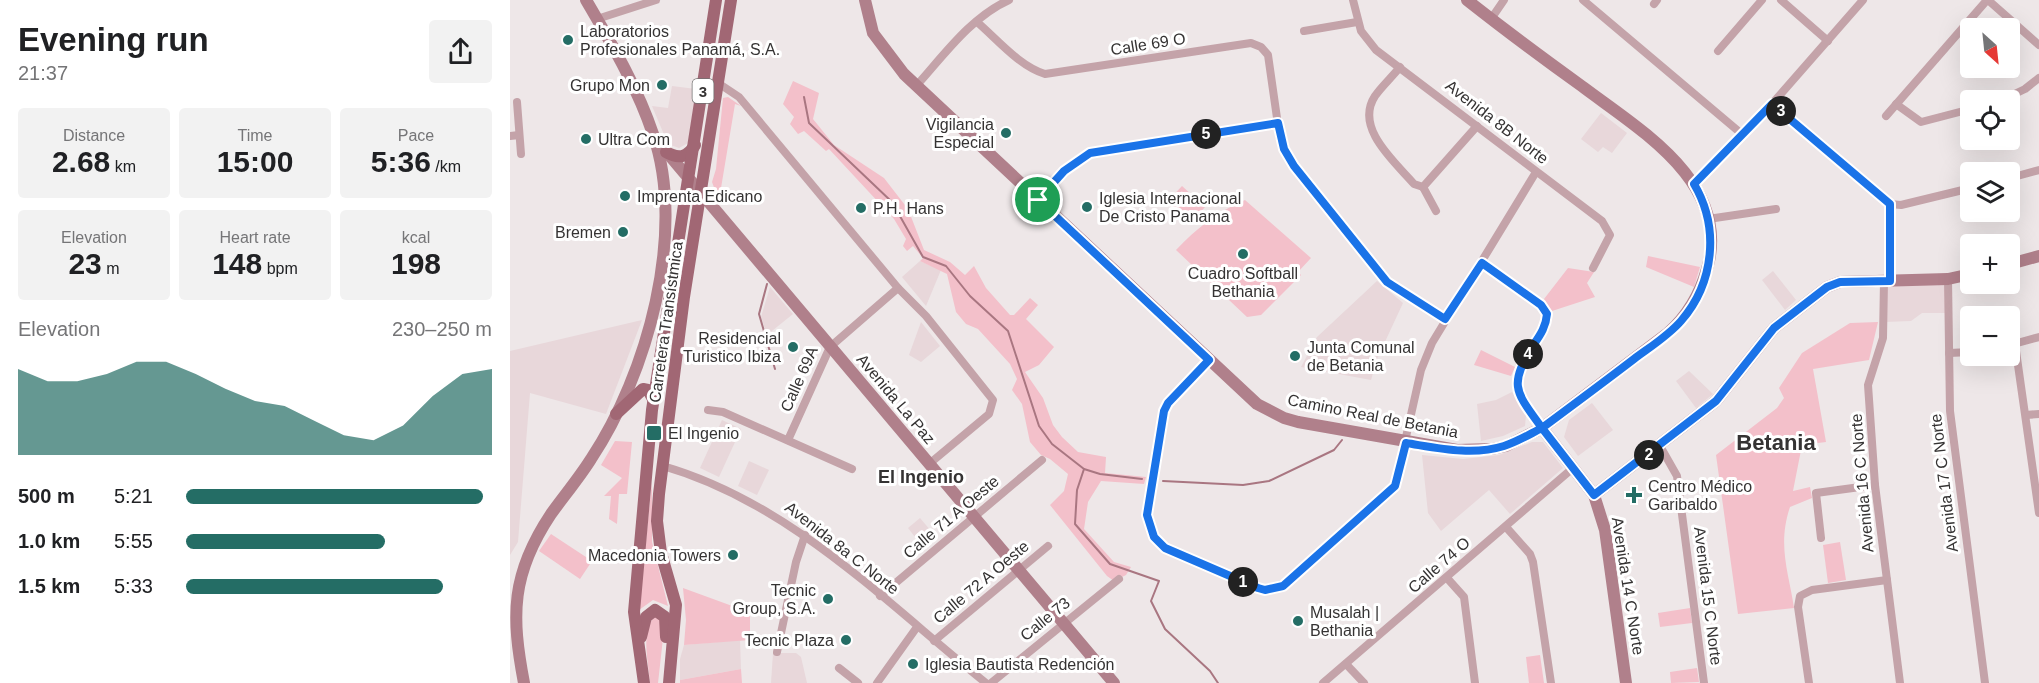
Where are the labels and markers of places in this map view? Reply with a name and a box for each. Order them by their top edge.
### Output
place label: Laboratorios Profesionales Panamá, S.A. [580,23,780,58]
marker: Laboratorios Profesionales Panamá, S.A. [561,33,575,47]
place label: Grupo Mon [570,77,650,94]
marker: Grupo Mon [655,78,669,92]
pin: 3 [1766,96,1796,126]
place label: Vigilancia Especial [926,116,994,151]
pin: 5 [1191,119,1221,149]
marker: Vigilancia Especial [999,126,1013,140]
place label: Ultra Com [598,131,670,148]
marker: Ultra Com [579,132,593,146]
pin [1012,174,1063,225]
place label: Imprenta Edicano [637,188,763,205]
marker: Imprenta Edicano [618,189,632,203]
place label: Iglesia Internacional De Cristo Panama [1099,190,1241,225]
place label: P.H. Hans [873,200,944,217]
marker: Iglesia Internacional De Cristo Panama [1080,200,1094,214]
marker: P.H. Hans [854,201,868,215]
place label: Bremen [555,224,611,241]
marker: Bremen [616,225,630,239]
marker: Cuadro Softball Bethania [1236,247,1250,261]
place label: Cuadro Softball Bethania [1188,265,1298,300]
place label: Residencial Turistico Ibiza [683,330,781,365]
place label: Junta Comunal de Betania [1307,339,1415,374]
pin: 4 [1513,339,1543,369]
marker: Residencial Turistico Ibiza [786,340,800,354]
marker: Junta Comunal de Betania [1288,349,1302,363]
marker: El Ingenio [645,424,663,442]
place label: El Ingenio [668,425,739,442]
pin: 2 [1634,440,1664,470]
place label: Centro Médico Garibaldo [1648,478,1752,513]
marker: Centro Médico Garibaldo [1625,486,1643,504]
place label: Macedonia Towers [588,547,721,564]
marker: Macedonia Towers [726,548,740,562]
pin: 1 [1228,567,1258,597]
place label: Tecnic Group, S.A. [732,582,816,617]
marker: Tecnic Group, S.A. [821,592,835,606]
place label: Musalah | Bethania [1310,604,1379,639]
marker: Musalah | Bethania [1291,614,1305,628]
place label: Tecnic Plaza [744,632,834,649]
marker: Tecnic Plaza [839,633,853,647]
place label: Iglesia Bautista Redención [925,656,1114,673]
marker: Iglesia Bautista Redención [906,657,920,671]

